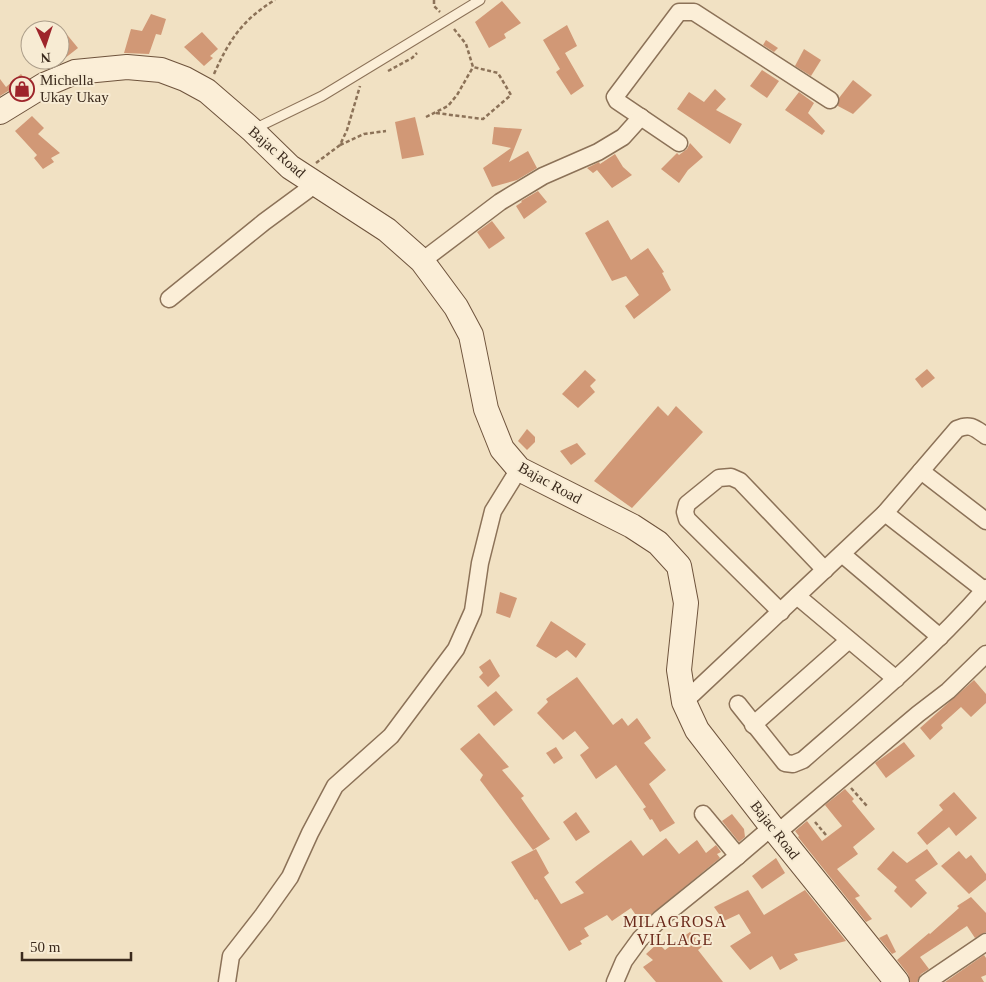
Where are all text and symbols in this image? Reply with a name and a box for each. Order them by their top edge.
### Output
north arrow [20,20,70,70]
text: N [40,50,51,65]
place label: Michella Ukay Ukay [40,72,109,105]
shop icon: Michella Ukay Ukay [9,76,35,102]
street label: Bajac Road [246,123,309,181]
street label: Bajac Road [516,459,585,507]
street label: Bajac Road [747,798,803,863]
district label: MILAGROSA VILLAGE [623,913,727,948]
scale bar [22,930,131,962]
text: 50 m [30,939,61,955]

